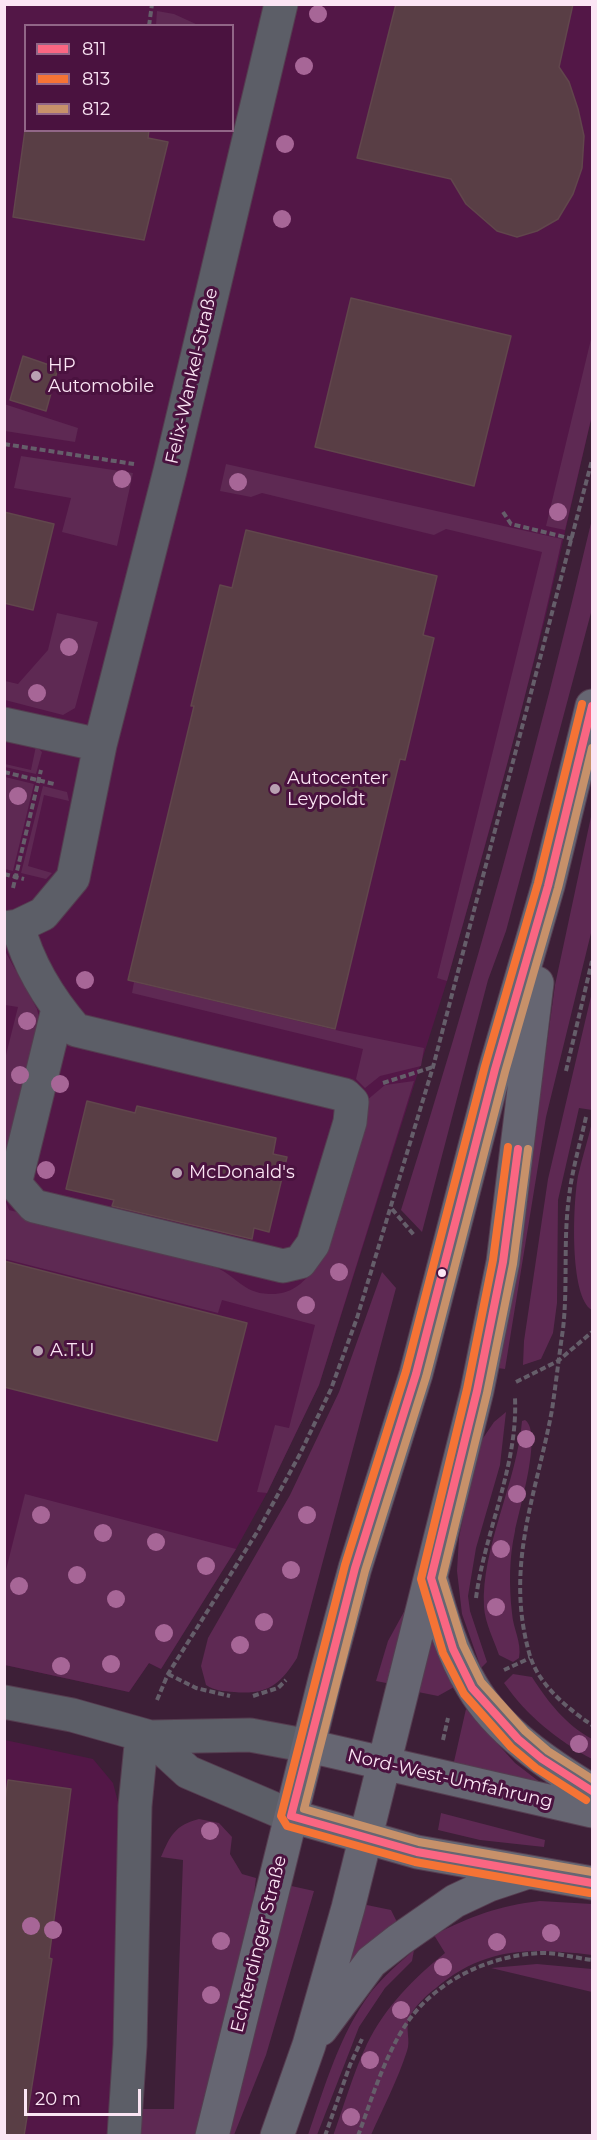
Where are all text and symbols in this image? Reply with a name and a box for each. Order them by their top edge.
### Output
legend [24,24,234,132]
text: 811 [82,38,106,60]
text: 813 [82,68,110,90]
text: 812 [82,98,110,120]
street label: Felix-Wankel-Straße [161,286,223,466]
place label: HP Automobile [48,355,154,398]
marker: HP Automobile [29,369,43,383]
place label: Autocenter Leypoldt [287,768,388,810]
marker: Autocenter Leypoldt [268,782,282,796]
place label: McDonald's [189,1162,295,1184]
marker: McDonald's [170,1166,184,1180]
unlabelled marker [436,1267,448,1279]
place label: A.T.U [50,1340,94,1362]
marker: A.T.U [31,1344,45,1358]
street label: Nord-West-Umfahrung [345,1745,555,1813]
street label: Echterdinger Straße [227,1853,291,2035]
scale bar [27,2077,144,2115]
text: 20 m [35,2088,81,2110]

